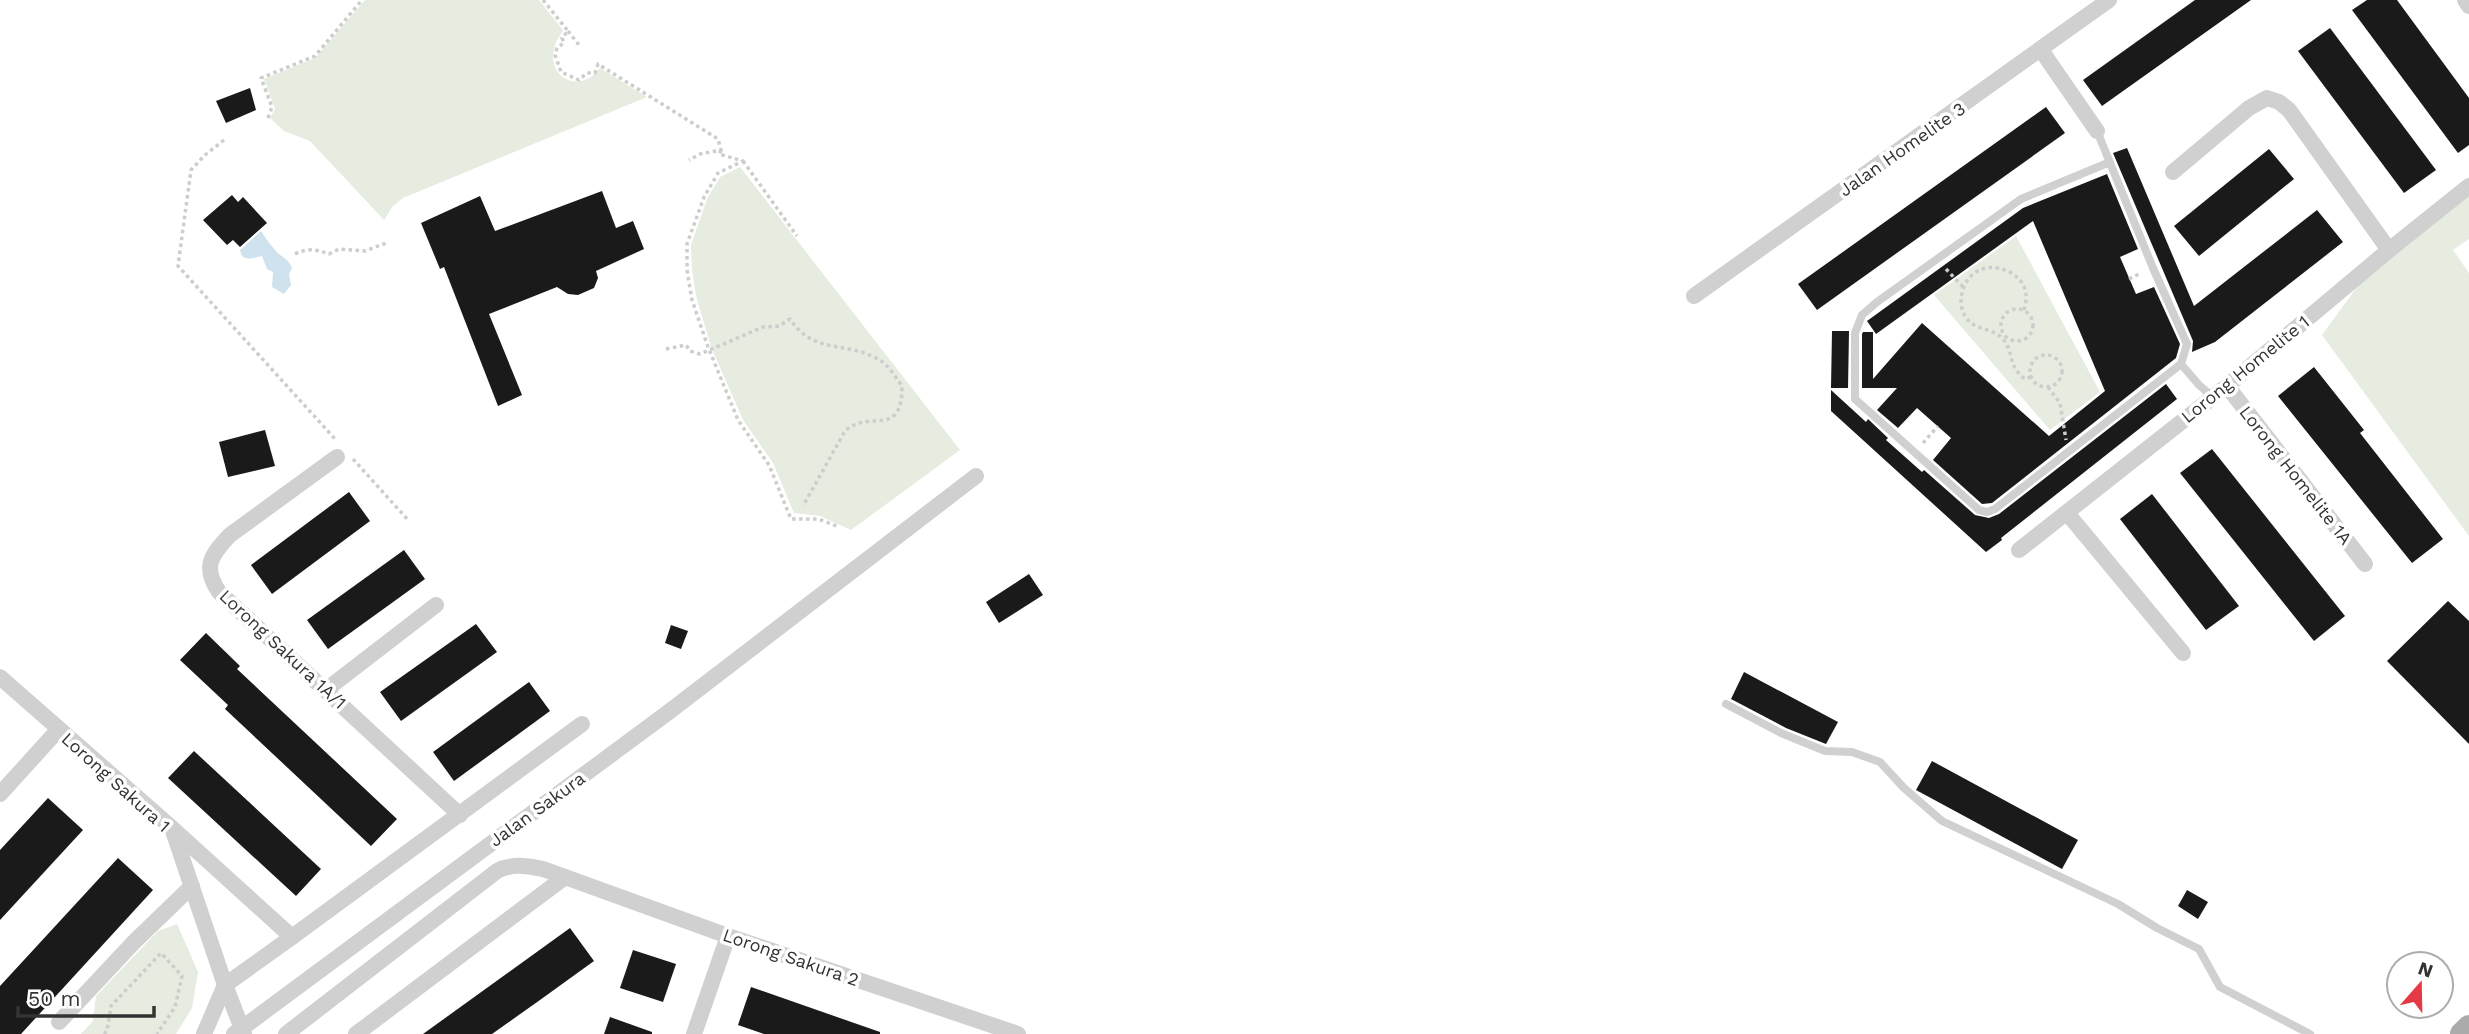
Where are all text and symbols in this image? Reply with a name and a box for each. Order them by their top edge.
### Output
street label: Jalan Homelite 3 [1835,98,1969,200]
street label: Lorong Homelite 1 [2177,311,2313,427]
street label: Lorong Homelite 1A [2235,401,2357,549]
street label: Lorong Sakura 1A/1 [215,585,351,713]
street label: Lorong Sakura 1 [57,728,175,836]
street label: Jalan Sakura [485,767,589,851]
street label: Lorong Sakura 2 [720,924,862,990]
north arrow [2385,950,2455,1020]
text: N [2415,956,2436,983]
scale bar [18,974,154,1018]
text: 50 m [28,986,80,1011]

